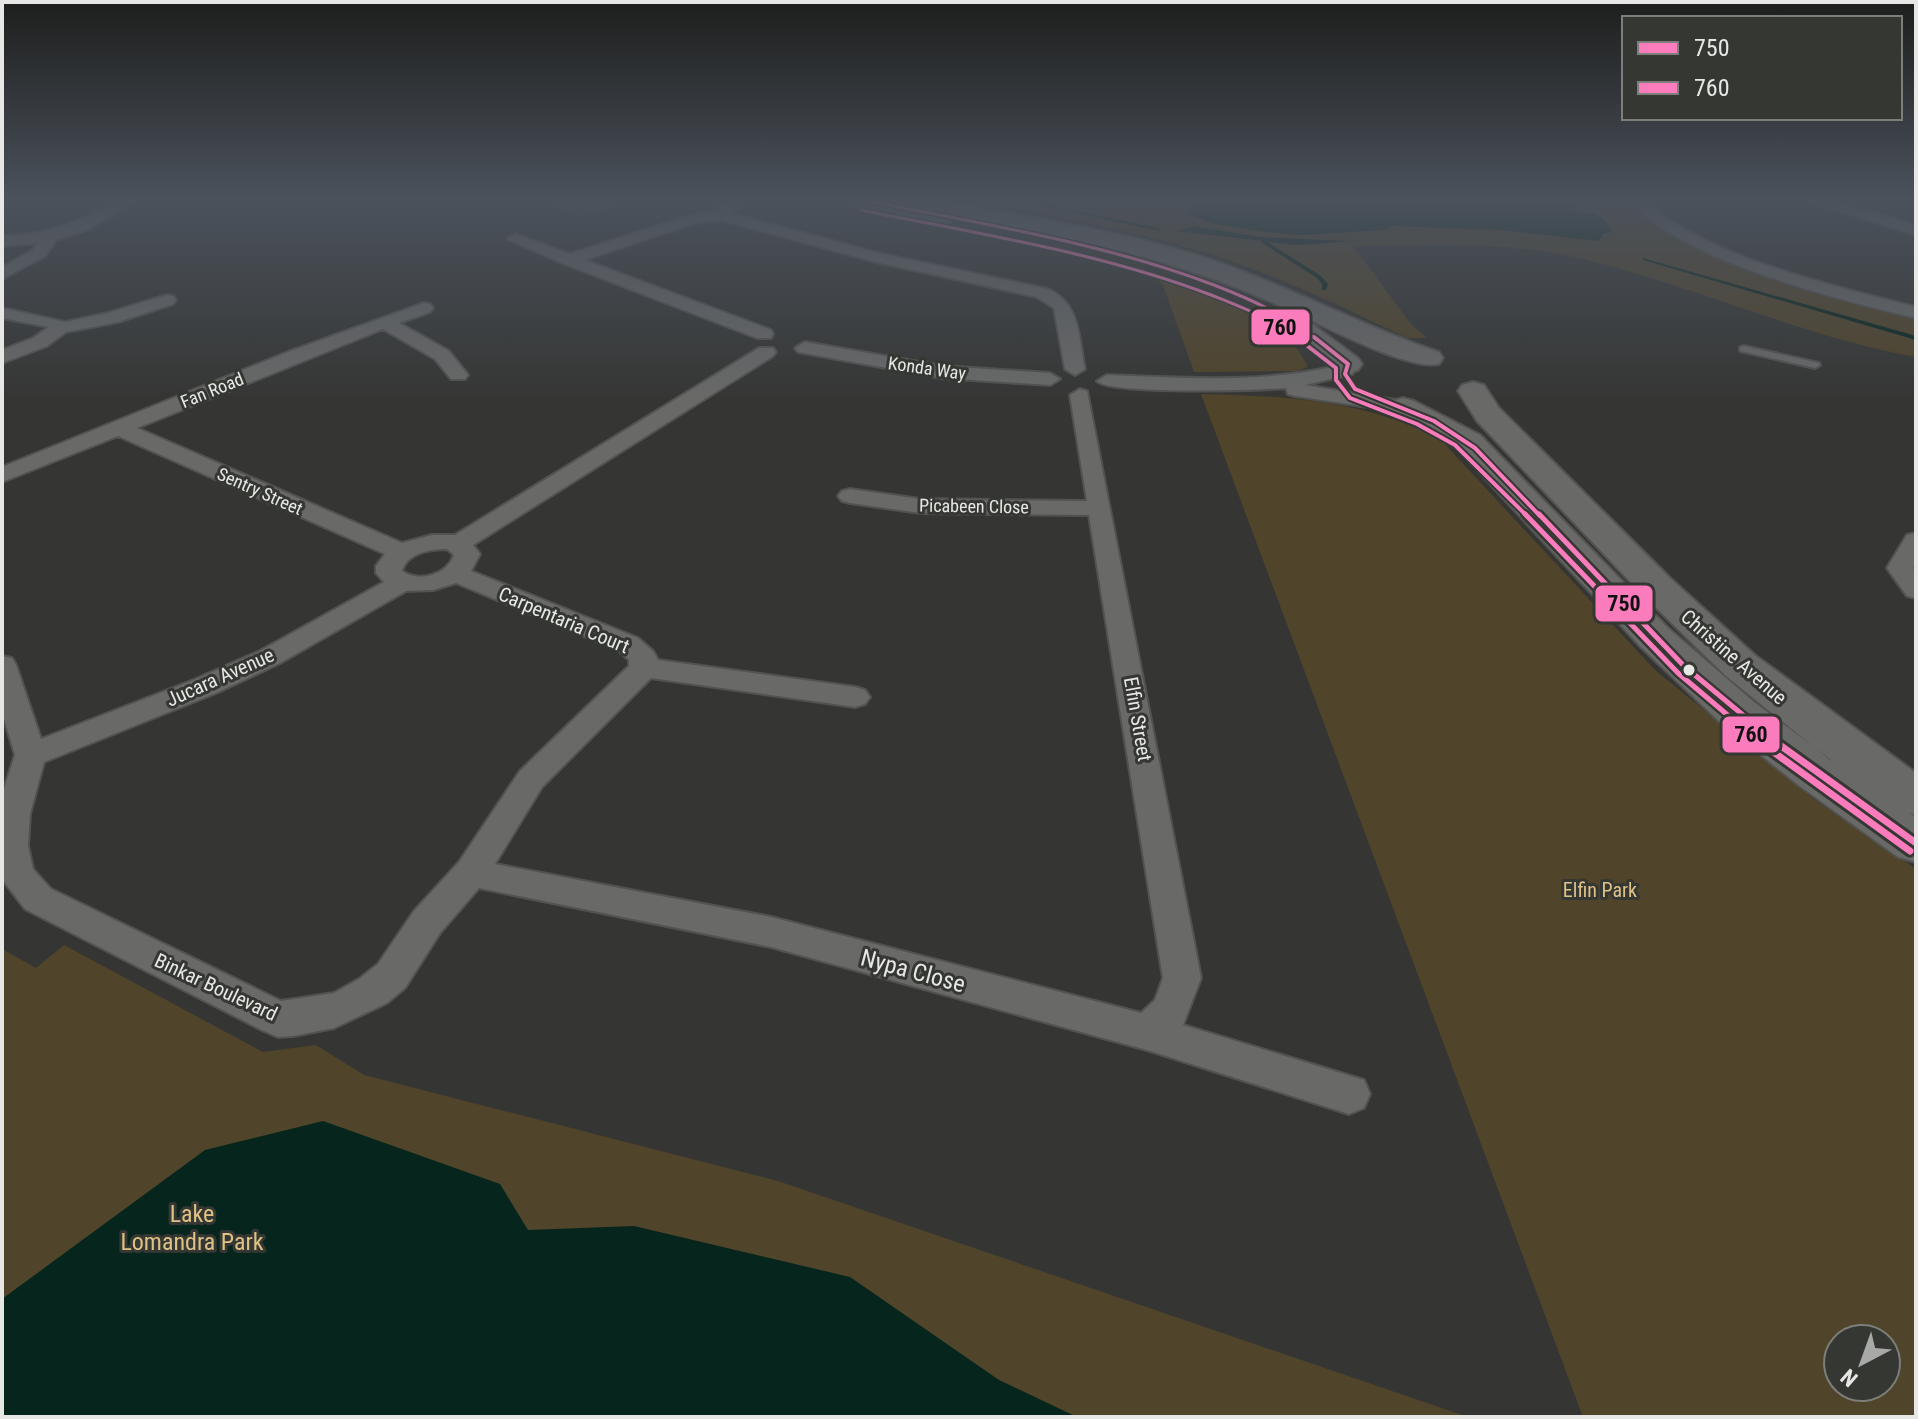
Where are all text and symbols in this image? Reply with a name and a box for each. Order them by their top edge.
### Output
legend [1622,16,1902,120]
text: 750 [1694,34,1730,62]
text: 760 [1694,74,1730,102]
line badge: 760 [1250,308,1311,346]
text: 760 [1263,315,1297,340]
street label: Konda Way [887,352,968,384]
street label: Fan Road [177,368,247,412]
street label: Sentry Street [214,463,306,519]
street label: Picabeen Close [919,495,1029,517]
street label: Carpentaria Court [495,582,633,658]
line badge: 750 [1594,584,1654,623]
text: 750 [1607,591,1641,616]
street label: Christine Avenue [1676,604,1792,710]
street label: Jucara Avenue [162,643,278,711]
unlabelled marker [1681,662,1697,678]
street label: Elfin Street [1119,675,1157,763]
line badge: 760 [1721,715,1781,754]
text: 760 [1734,722,1768,747]
park label: Elfin Park [1563,878,1637,902]
street label: Nypa Close [858,944,968,998]
street label: Binkar Boulevard [151,948,281,1026]
park label: Lake Lomandra Park [120,1200,264,1256]
north arrow [1822,1323,1902,1403]
text: N [1836,1364,1862,1392]

